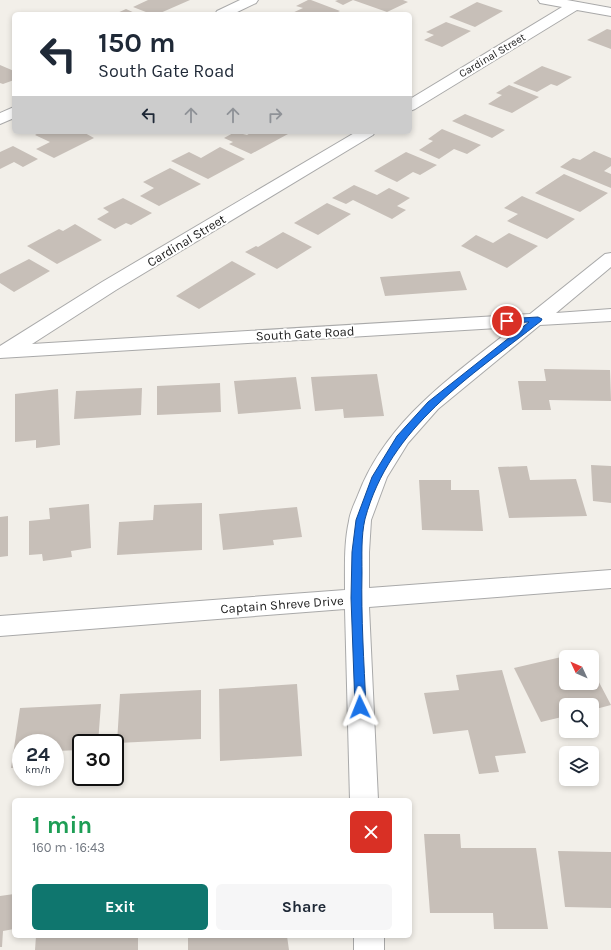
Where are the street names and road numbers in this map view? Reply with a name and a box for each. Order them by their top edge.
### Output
street label: Cardinal Street [457,31,528,80]
street label: Cardinal Street [144,211,228,270]
street label: South Gate Road [255,323,355,344]
street label: Captain Shreve Drive [220,593,344,616]

